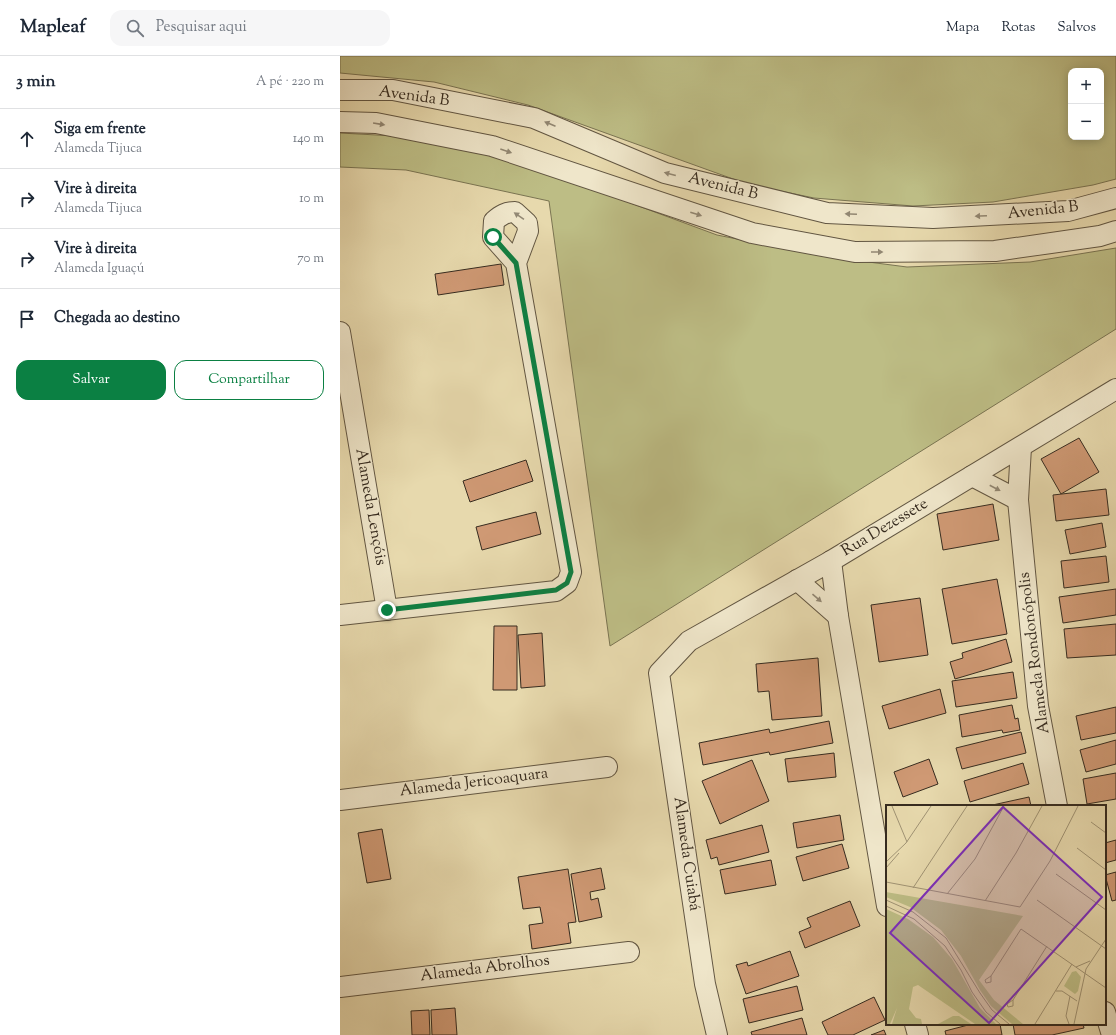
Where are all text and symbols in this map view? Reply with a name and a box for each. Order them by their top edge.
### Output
search box [110,10,390,46]
text: Mapleaf [20,14,86,41]
icon: search [124,17,146,39]
text: Pesquisar aqui [156,17,247,38]
text: Mapa [946,18,979,38]
text: Rotas [1001,18,1035,38]
text: Salvos [1057,18,1096,38]
map controls [1068,68,1104,140]
button: + [1068,68,1104,104]
text: 3 min [16,70,55,94]
text: A pé · 220 m [256,73,324,91]
street label: Avenida B [377,81,451,113]
button: − [1068,104,1104,140]
text: Siga em frente [54,119,146,140]
one-way arrow [373,121,385,127]
one-way arrow [543,121,555,127]
icon: ahead [16,128,38,150]
text: 140 m [293,130,324,148]
text: Alameda Tijuca [54,140,142,158]
one-way arrow [500,148,512,154]
street label: Avenida B [686,167,760,207]
one-way arrow [664,171,676,177]
text: Vire à direita [54,179,137,200]
icon: right [16,188,38,210]
text: 10 m [299,190,324,208]
street label: Avenida B [1006,196,1080,226]
text: Alameda Tijuca [54,200,142,218]
one-way arrow [690,211,702,217]
one-way arrow [845,211,857,218]
one-way arrow [513,212,524,220]
one-way arrow [974,213,987,219]
route start [484,228,502,246]
text: Vire à direita [54,239,137,260]
icon: right [16,248,38,270]
one-way arrow [871,249,884,255]
text: 70 m [297,250,324,268]
text: Alameda Iguaçú [54,260,144,278]
icon: arrive [16,308,38,330]
text: Chegada ao destino [54,308,180,329]
button: Salvar [16,360,166,400]
button: Compartilhar [174,360,324,400]
street label: Alameda Lençóis [348,447,392,567]
one-way arrow [989,485,1001,491]
street label: Rua Dezessete [837,493,933,563]
street label: Alameda Rondonópolis [1014,571,1056,735]
one-way arrow [812,594,822,603]
route end [378,601,396,619]
street label: Alameda Jericoaquara [398,762,550,804]
street label: Alameda Cuiabá [667,795,705,913]
inset map [886,805,1106,1025]
street label: Alameda Abrolhos [419,950,551,988]

